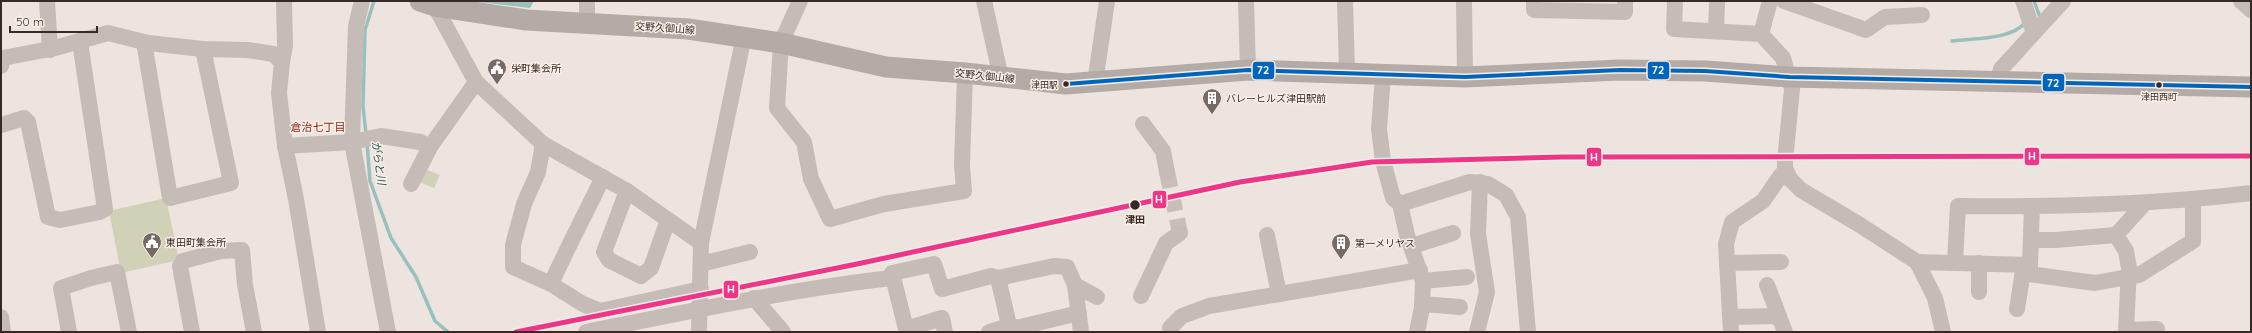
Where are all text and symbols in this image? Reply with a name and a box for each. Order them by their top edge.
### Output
scale bar [10,8,97,34]
text: 50 m [16,14,44,29]
street label: 交野久御山線 [635,19,695,37]
public building icon: 栄町集会所 [486,57,508,85]
line badge: 72 [1252,61,1275,80]
line badge: 72 [1647,61,1670,80]
place label: 栄町集会所 [511,62,561,75]
text: 72 [1257,63,1269,77]
text: 72 [1652,63,1664,77]
street label: 交野久御山線 [954,66,1016,86]
line badge: 72 [2042,73,2065,92]
text: 72 [2047,76,2059,90]
place label: 津田駅 [1031,79,1058,90]
marker: 津田駅 [1061,79,1071,89]
marker: 津田西町 [2154,80,2164,90]
building icon: バレーヒルズ津田駅前 [1201,87,1223,115]
place label: 津田西町 [2141,91,2177,102]
place label: バレーヒルズ津田駅前 [1226,92,1326,105]
district label: 倉治七丁目 [291,120,346,134]
water label: がらと川 [369,140,389,187]
line badge: H [1586,147,1602,167]
line badge: H [2024,147,2040,166]
text: H [2028,149,2036,163]
text: H [1590,150,1598,164]
line badge: H [1152,190,1167,209]
text: H [1155,192,1163,206]
marker: 津田 [1128,198,1142,212]
place label: 津田 [1125,213,1145,226]
public building icon: 東田町集会所 [141,231,163,259]
building icon: 第一メリヤス [1330,232,1352,260]
place label: 東田町集会所 [166,236,226,249]
place label: 第一メリヤス [1355,237,1415,250]
line badge: H [723,280,739,299]
text: H [727,282,735,296]

